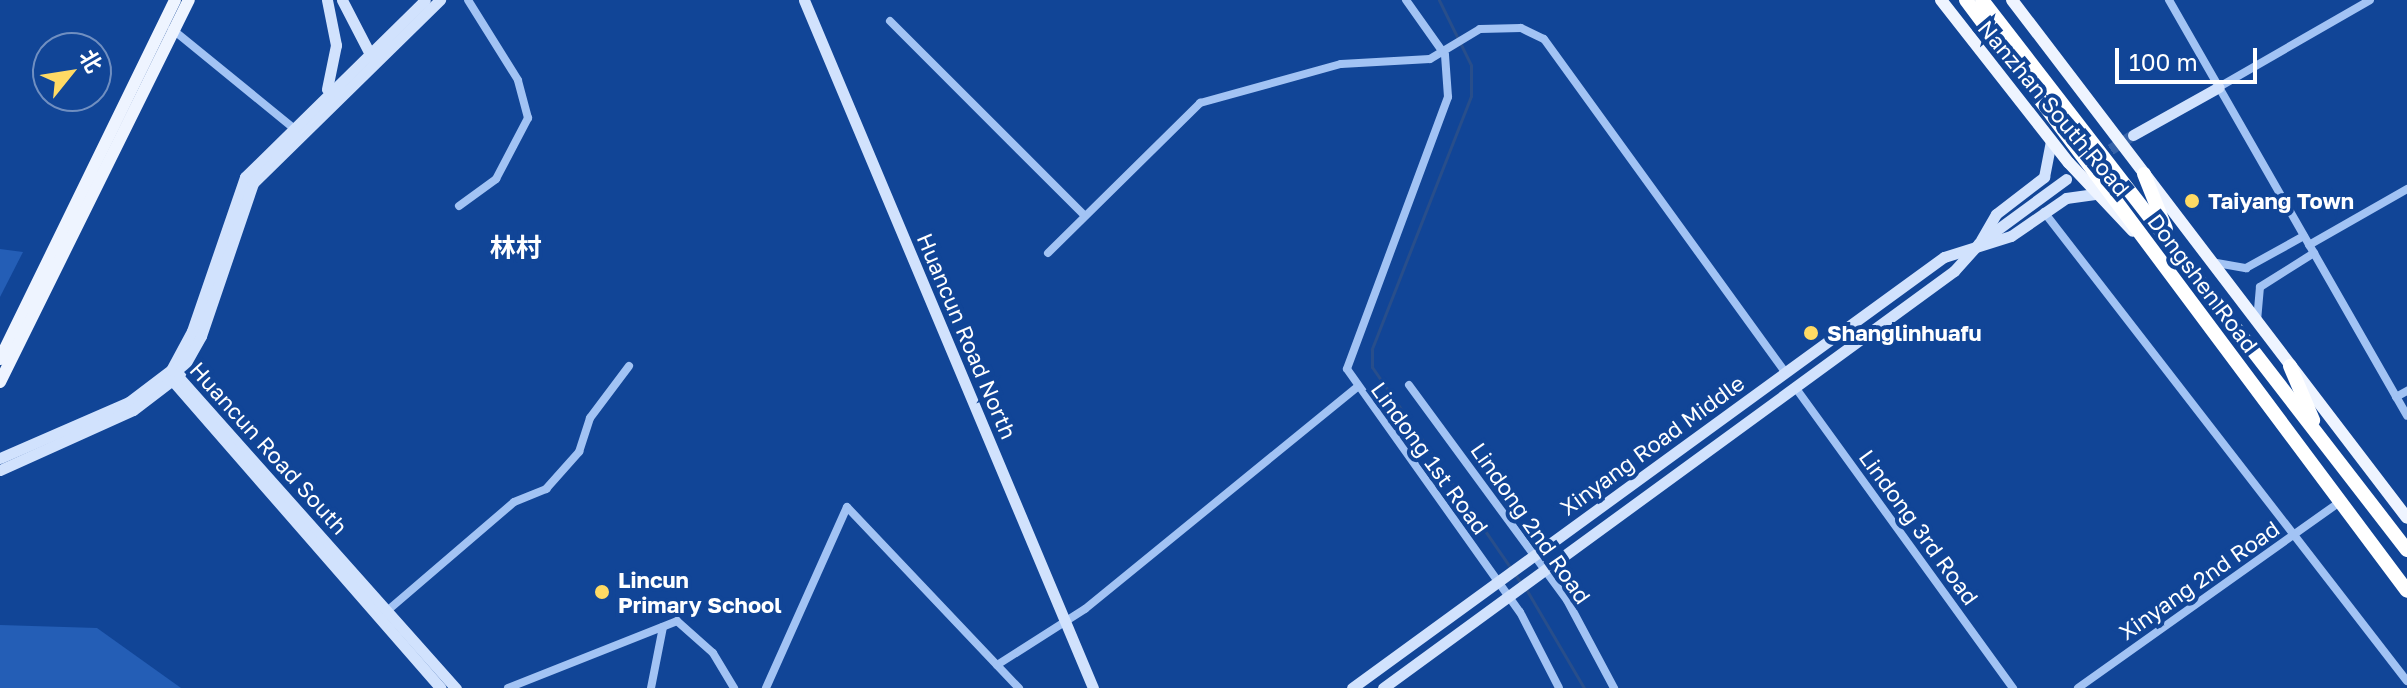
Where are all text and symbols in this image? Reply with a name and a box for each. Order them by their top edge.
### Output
street label: Nanzhan South Road [1973,15,2135,201]
north arrow [32,32,112,112]
scale bar [2119,32,2261,82]
text: 北 [74,44,109,77]
text: 100 m [2129,47,2198,76]
place label: Taiyang Town [2208,188,2354,214]
marker: Taiyang Town [2183,192,2201,210]
street label: Dongshen Road [2142,209,2264,357]
street label: Huancun Road North [912,229,1022,443]
district label: 林村 [490,232,542,264]
place label: Shanglinhuafu [1827,320,1982,346]
marker: Shanglinhuafu [1802,324,1820,342]
street label: Huancun Road South [185,356,353,540]
street label: Xinyang Road Middle [1555,369,1749,521]
street label: Lindong 1st Road [1366,377,1494,539]
street label: Lindong 2nd Road [1466,437,1596,609]
street label: Lindong 3rd Road [1854,444,1984,610]
street label: Xinyang 2nd Road [2114,515,2284,645]
place label: Lincun Primary School [618,566,782,618]
marker: Lincun Primary School [593,583,611,601]

